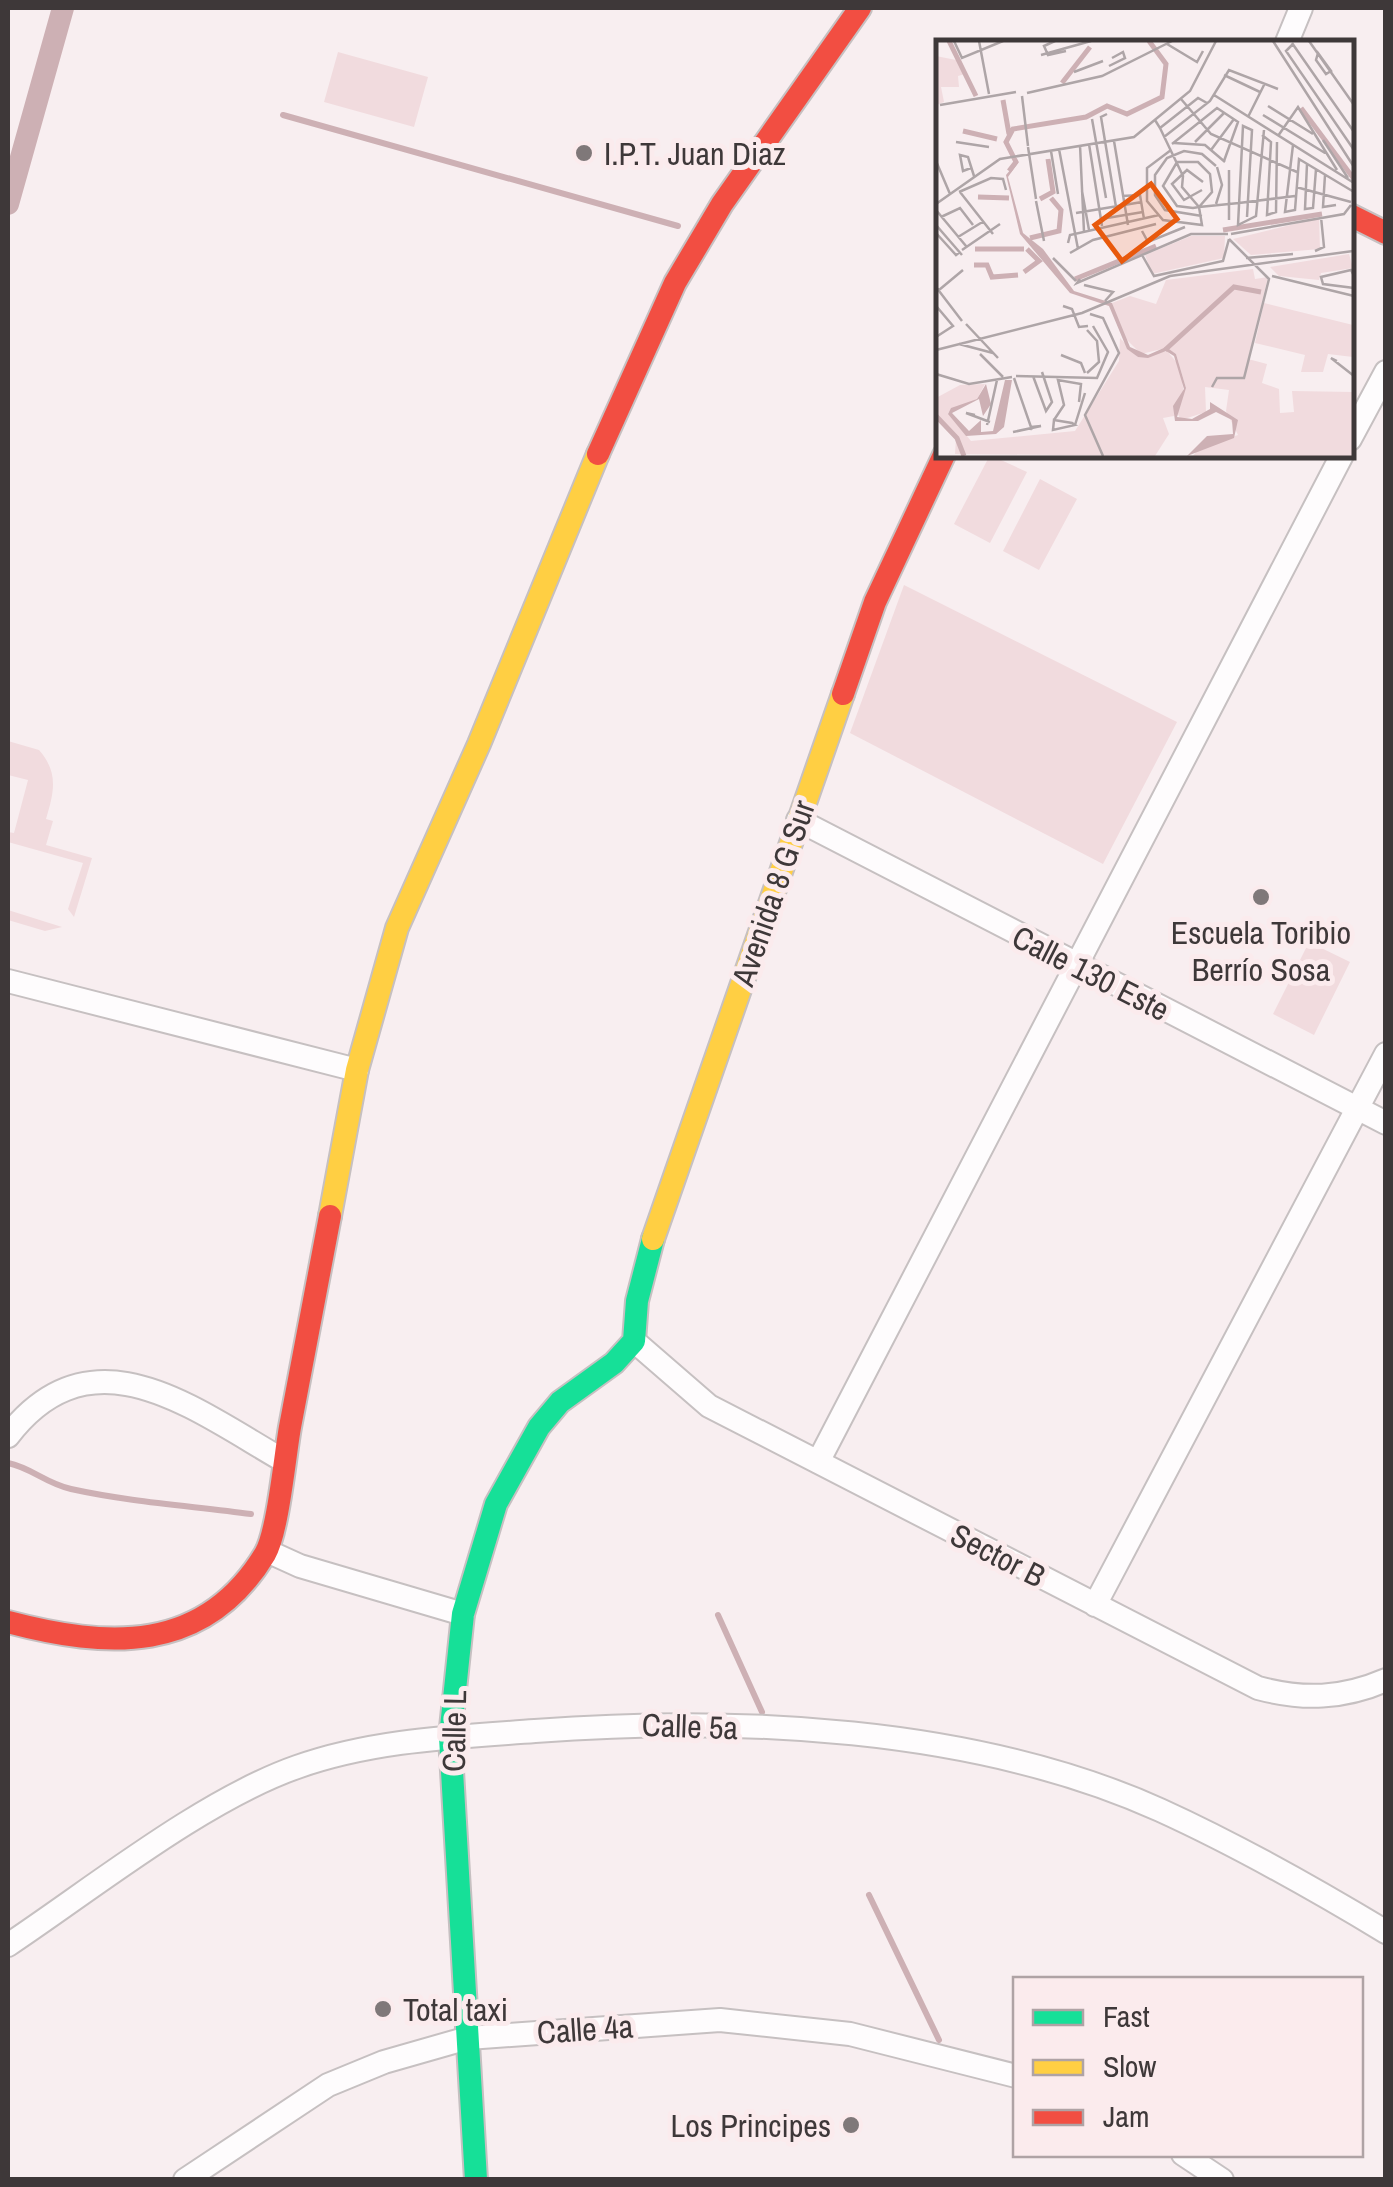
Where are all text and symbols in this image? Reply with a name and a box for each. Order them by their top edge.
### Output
inset map [936,40,1353,458]
place label: I.P.T. Juan Diaz [604,132,786,175]
marker: I.P.T. Juan Diaz [573,142,595,164]
street label: Avenida 8 G Sur [721,794,825,992]
marker: Escuela Toribio Berrío Sosa [1250,886,1272,908]
place label: Escuela Toribio Berrío Sosa [1171,911,1351,991]
street label: Calle 130 Este [1005,915,1177,1031]
street label: Sector B [943,1513,1053,1597]
street label: Calle L [432,1689,476,1772]
street label: Calle 5a [641,1703,739,1749]
legend [1013,1977,1363,2157]
place label: Total taxi [403,1988,508,2031]
text: Fast [1103,1996,1150,2036]
marker: Total taxi [372,1998,394,2020]
street label: Calle 4a [535,2004,635,2054]
text: Slow [1103,2046,1157,2086]
text: Jam [1103,2096,1149,2136]
place label: Los Principes [671,2104,831,2147]
marker: Los Principes [840,2114,862,2136]

